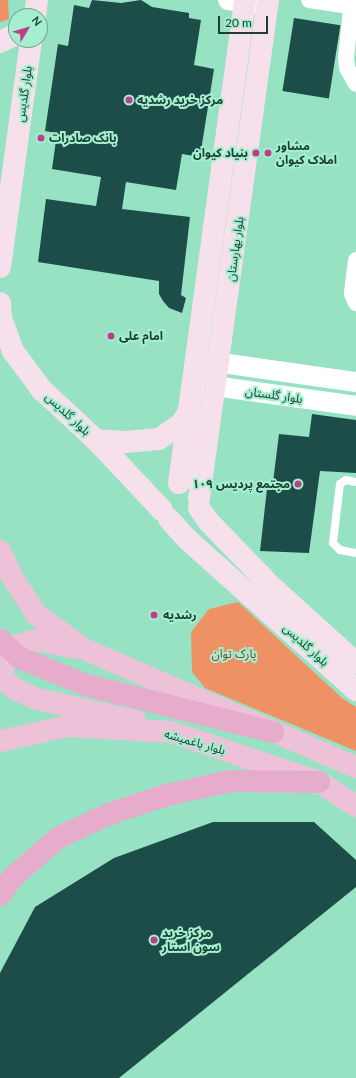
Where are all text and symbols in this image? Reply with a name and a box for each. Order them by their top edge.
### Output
north arrow [8,8,48,48]
scale bar [220,8,270,34]
text: N [29,14,45,28]
text: 20 m [225,15,252,30]
street label: بلوار گلدیس [13,65,35,123]
place label: مرکز خرید رشدیه [137,93,223,107]
marker: مرکز خرید رشدیه [124,95,134,105]
place label: بانک صادرات [49,131,117,145]
marker: بانک صادرات [36,133,46,143]
place label: مشاور املاک کیوان [276,139,337,167]
place label: بنیاد کیوان [193,146,248,160]
marker: بنیاد کیوان [251,148,261,158]
marker: مشاور املاک کیوان [263,148,273,158]
street label: بلوار بهارستان [223,216,247,282]
place label: امام علی [119,329,163,343]
marker: امام علی [106,331,116,341]
street label: بلوار گلستان [244,384,304,406]
street label: بلوار گلدیس [42,389,94,439]
place label: مجتمع پردیس ۱۰۹ [192,477,290,491]
marker: مجتمع پردیس ۱۰۹ [293,479,303,489]
place label: رشدیه [163,608,197,622]
marker: رشدیه [148,609,160,621]
street label: بلوار گلدیس [280,621,332,669]
park label: پارک توان [212,647,256,661]
street label: بلوار باغمیشه [163,726,227,758]
place label: مرکز خرید سون استار [162,926,220,954]
marker: مرکز خرید سون استار [149,935,159,945]

